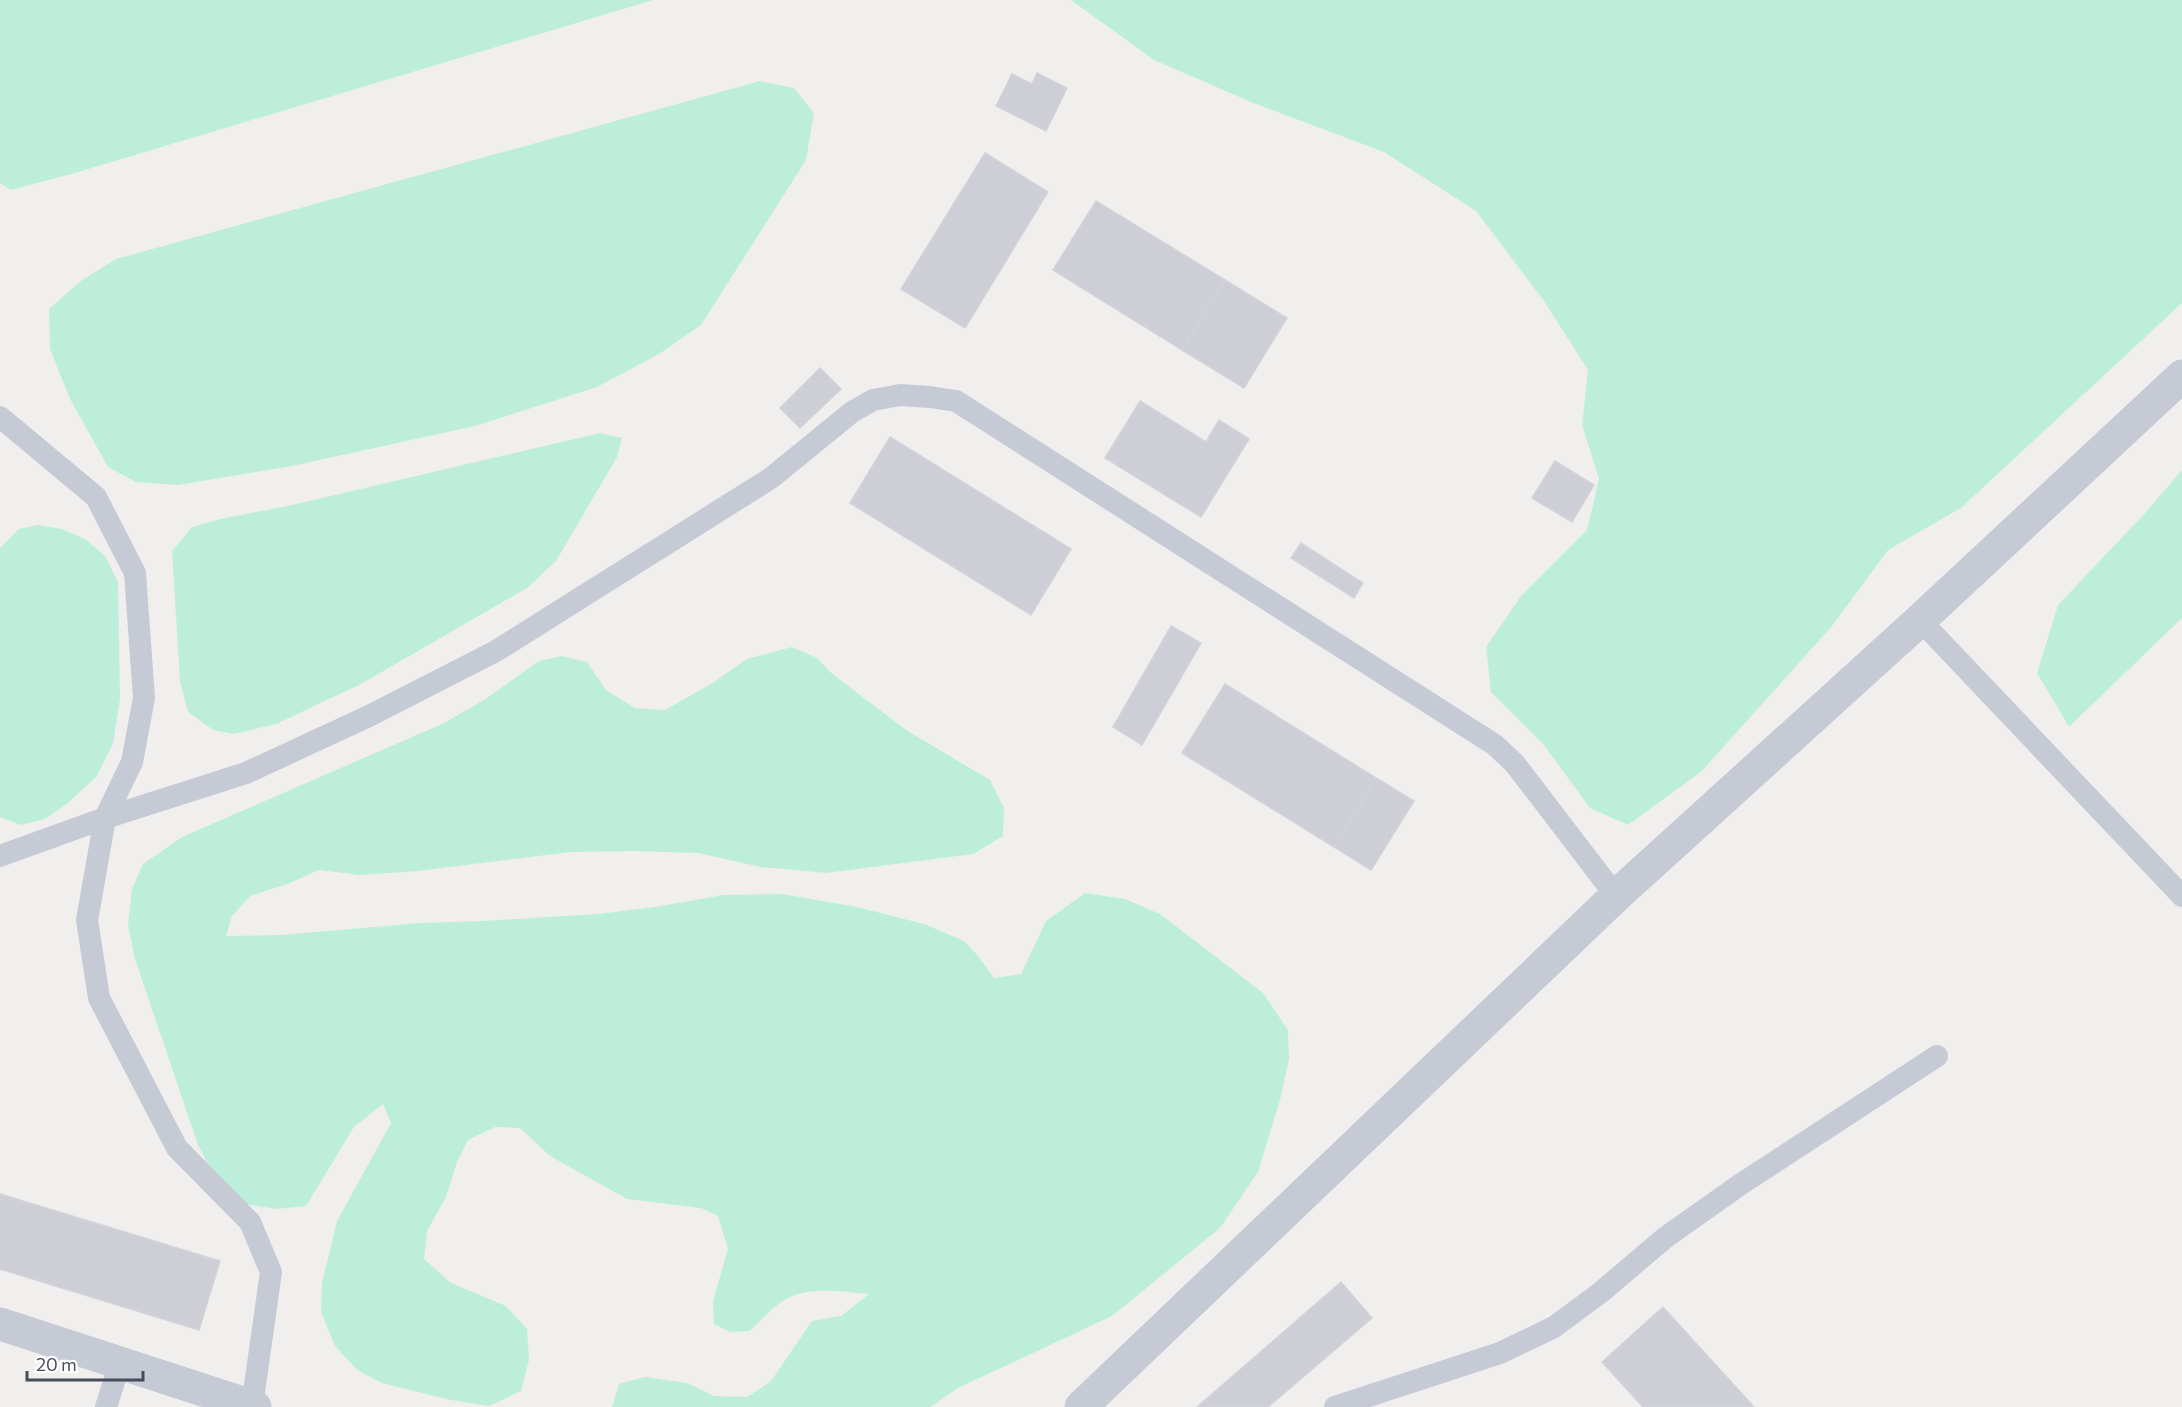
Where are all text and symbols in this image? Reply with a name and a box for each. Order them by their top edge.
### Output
scale bar [27,1344,142,1382]
text: 20 m [36,1353,77,1375]

